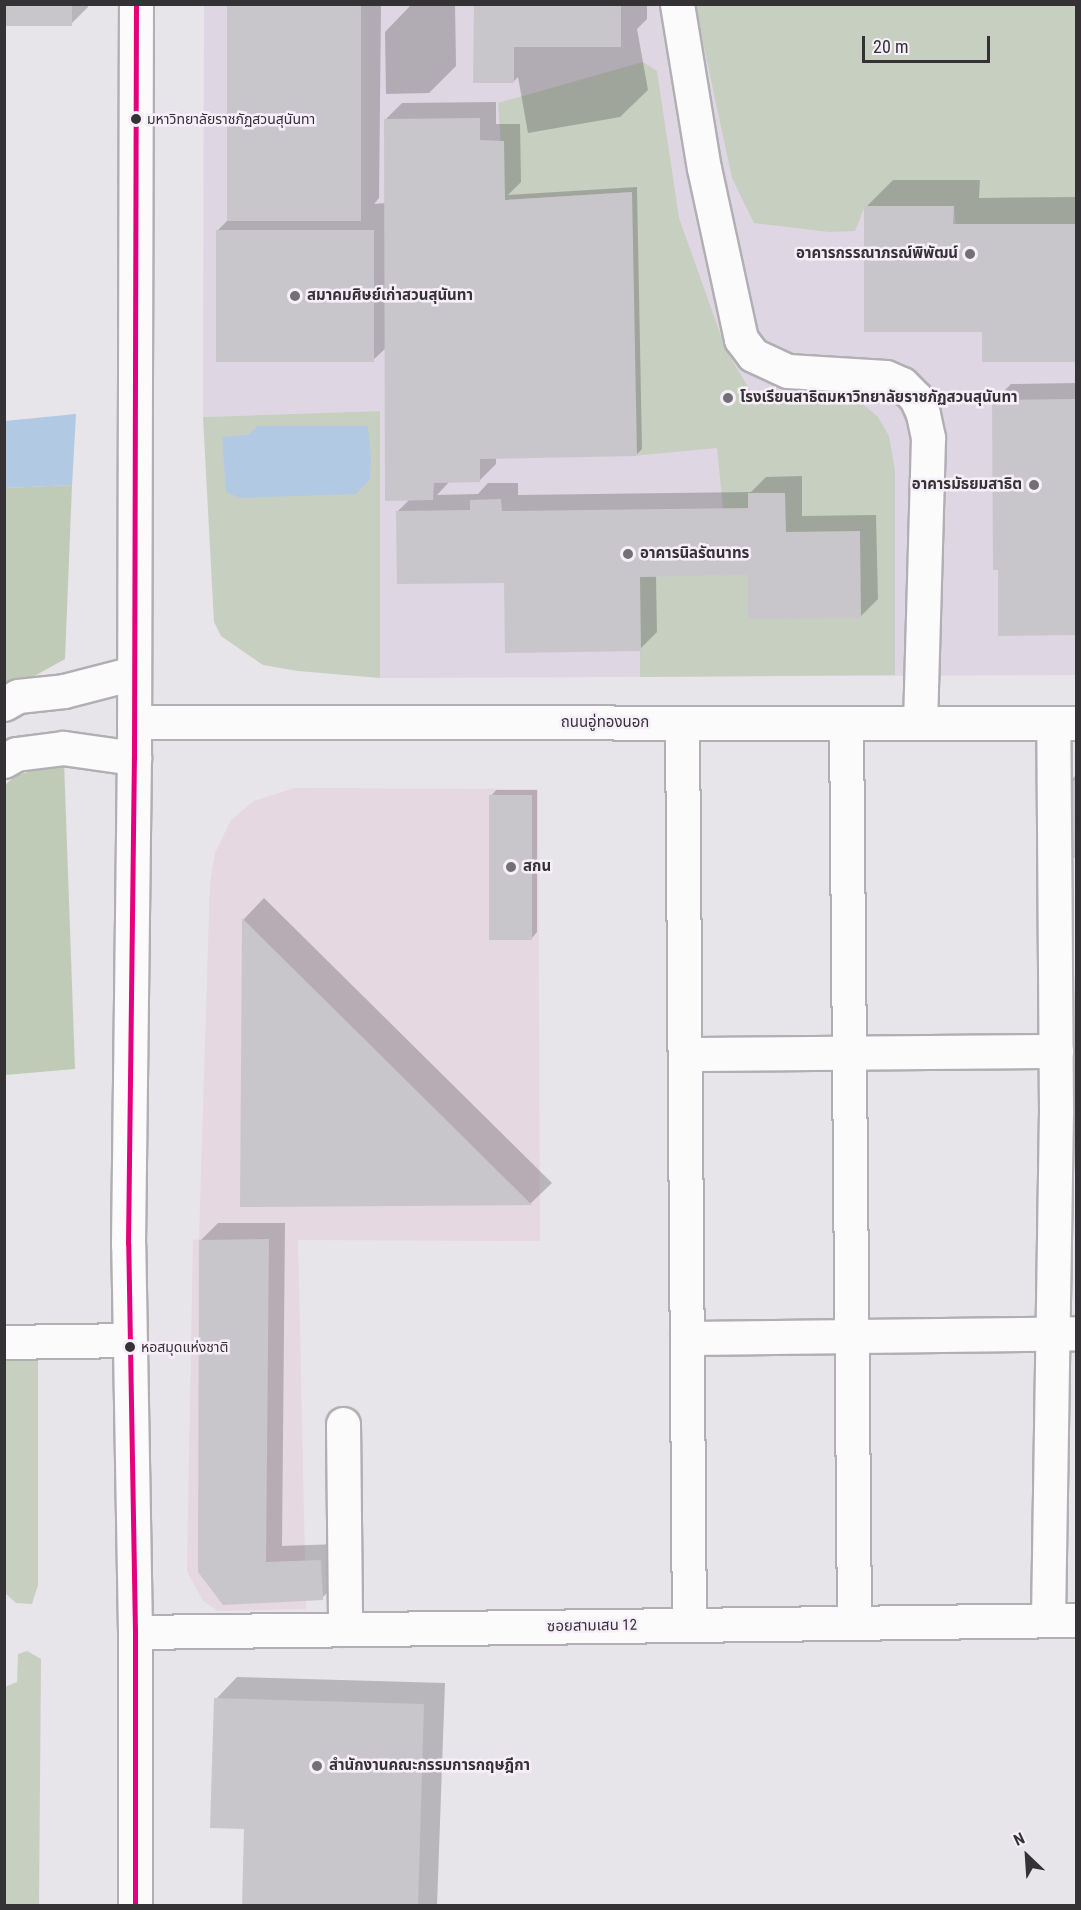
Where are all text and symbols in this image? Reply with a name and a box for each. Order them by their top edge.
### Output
scale bar [865,24,992,62]
text: 20 m [873,36,908,57]
place label: มหาวิทยาลัยราชภัฏสวนสุนันทา [147,111,315,127]
marker: มหาวิทยาลัยราชภัฏสวนสุนันทา [130,113,142,125]
place label: อาคารกรรณาภรณ์พิพัฒน์ [796,245,958,263]
marker: อาคารกรรณาภรณ์พิพัฒน์ [963,247,977,261]
place label: สมาคมศิษย์เก่าสวนสุนันทา [307,287,473,305]
marker: สมาคมศิษย์เก่าสวนสุนันทา [288,289,302,303]
place label: โรงเรียนสาธิตมหาวิทยาลัยราชภัฏสวนสุนันทา [740,389,1018,407]
marker: โรงเรียนสาธิตมหาวิทยาลัยราชภัฏสวนสุนันทา [721,391,735,405]
place label: อาคารมัธยมสาธิต [912,476,1022,494]
marker: อาคารมัธยมสาธิต [1027,478,1041,492]
place label: อาคารนิลรัตนาทร [640,545,749,563]
marker: อาคารนิลรัตนาทร [621,547,635,561]
street label: ถนนอู่ทองนอก [561,714,649,732]
place label: สกน [523,858,551,876]
marker: สกน [504,860,518,874]
place label: หอสมุดแห่งชาติ [141,1339,228,1355]
marker: หอสมุดแห่งชาติ [124,1341,136,1353]
street label: ซอยสามเสน 12 [547,1616,637,1636]
place label: สำนักงานคณะกรรมการกฤษฎีกา [329,1757,530,1775]
marker: สำนักงานคณะกรรมการกฤษฎีกา [310,1759,324,1773]
north arrow [997,1826,1057,1886]
text: N [1011,1829,1028,1850]

